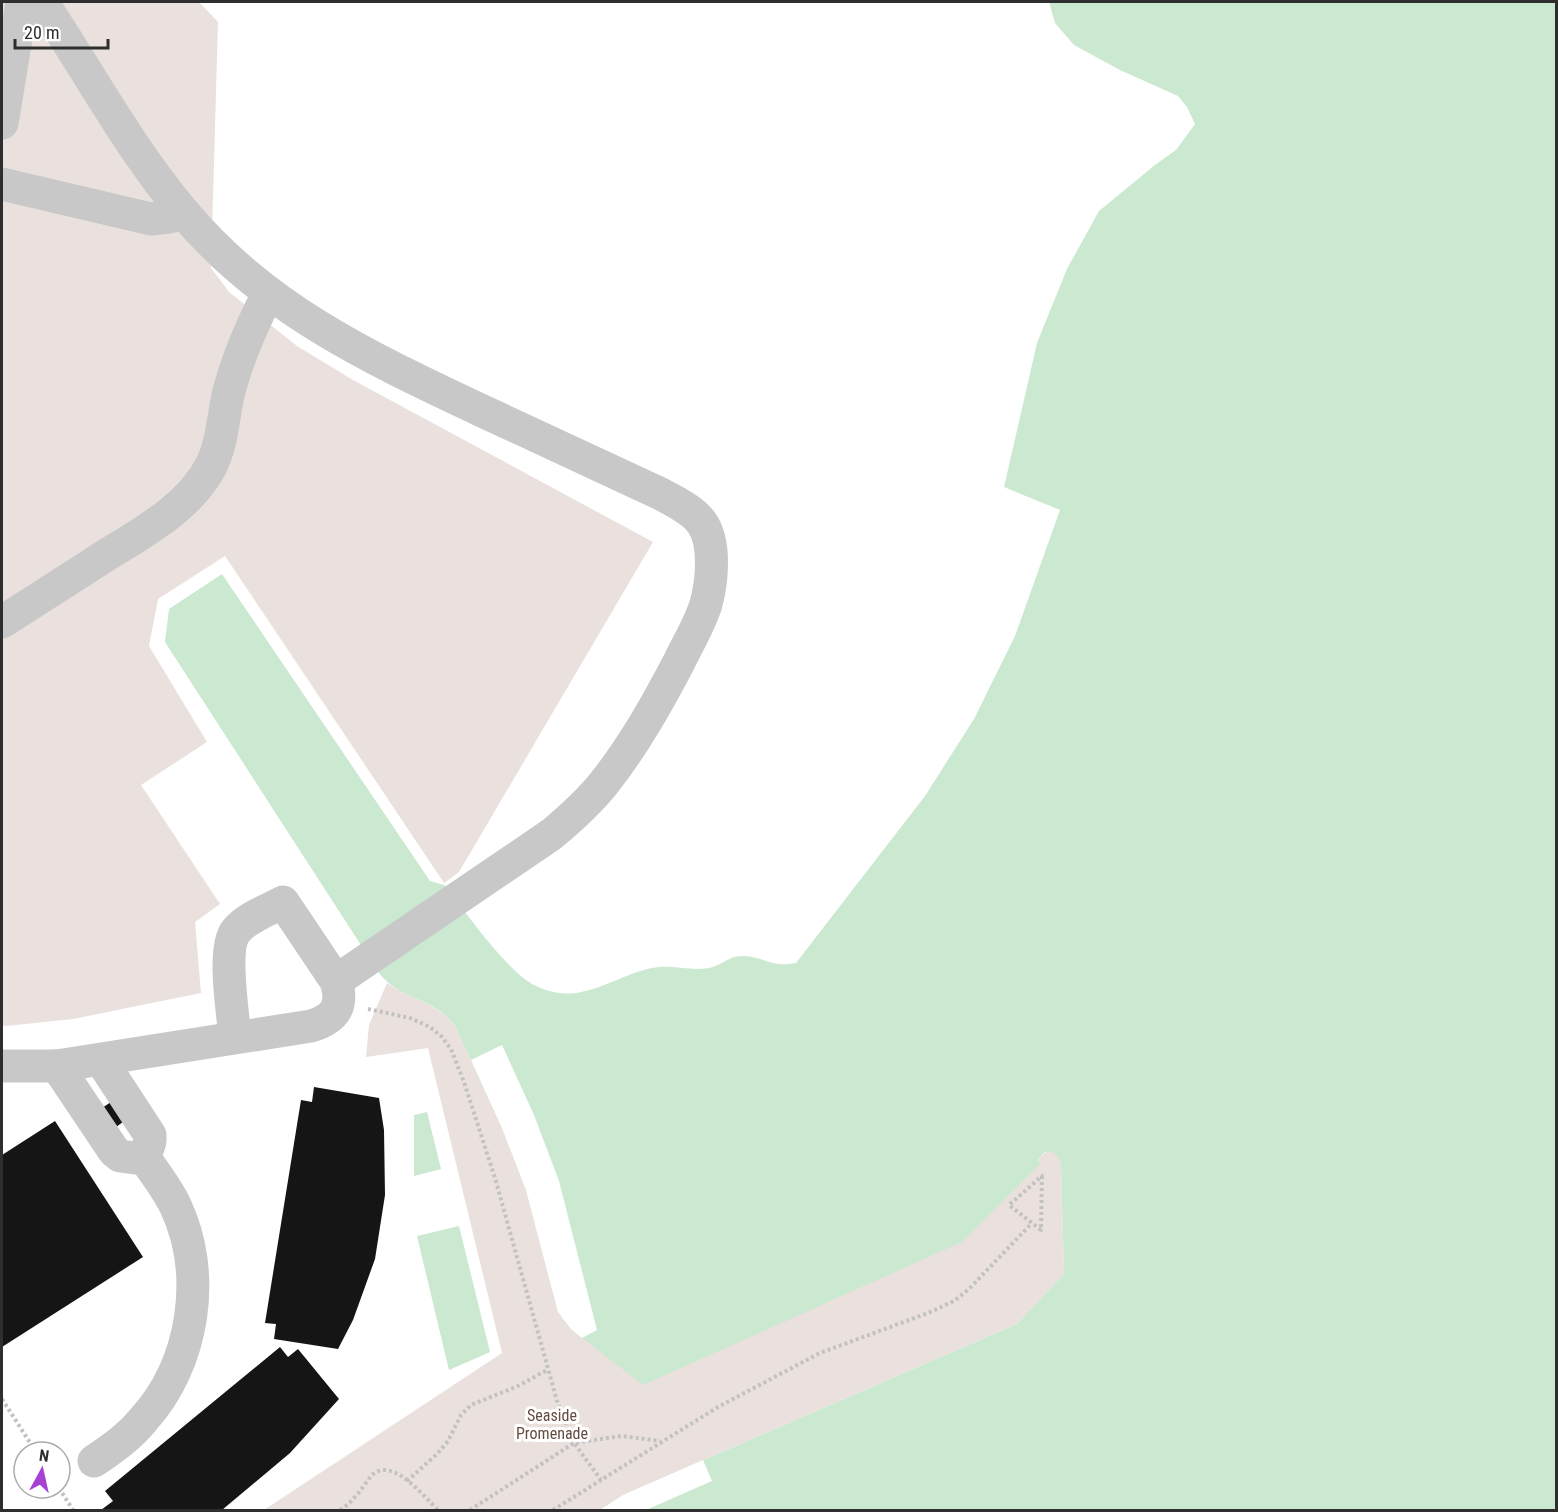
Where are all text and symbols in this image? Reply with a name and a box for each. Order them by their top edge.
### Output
scale bar [15,12,108,50]
text: 20 m [24,22,59,43]
park label: Seaside Promenade [516,1406,588,1443]
north arrow [12,1440,72,1500]
text: N [38,1446,50,1466]

